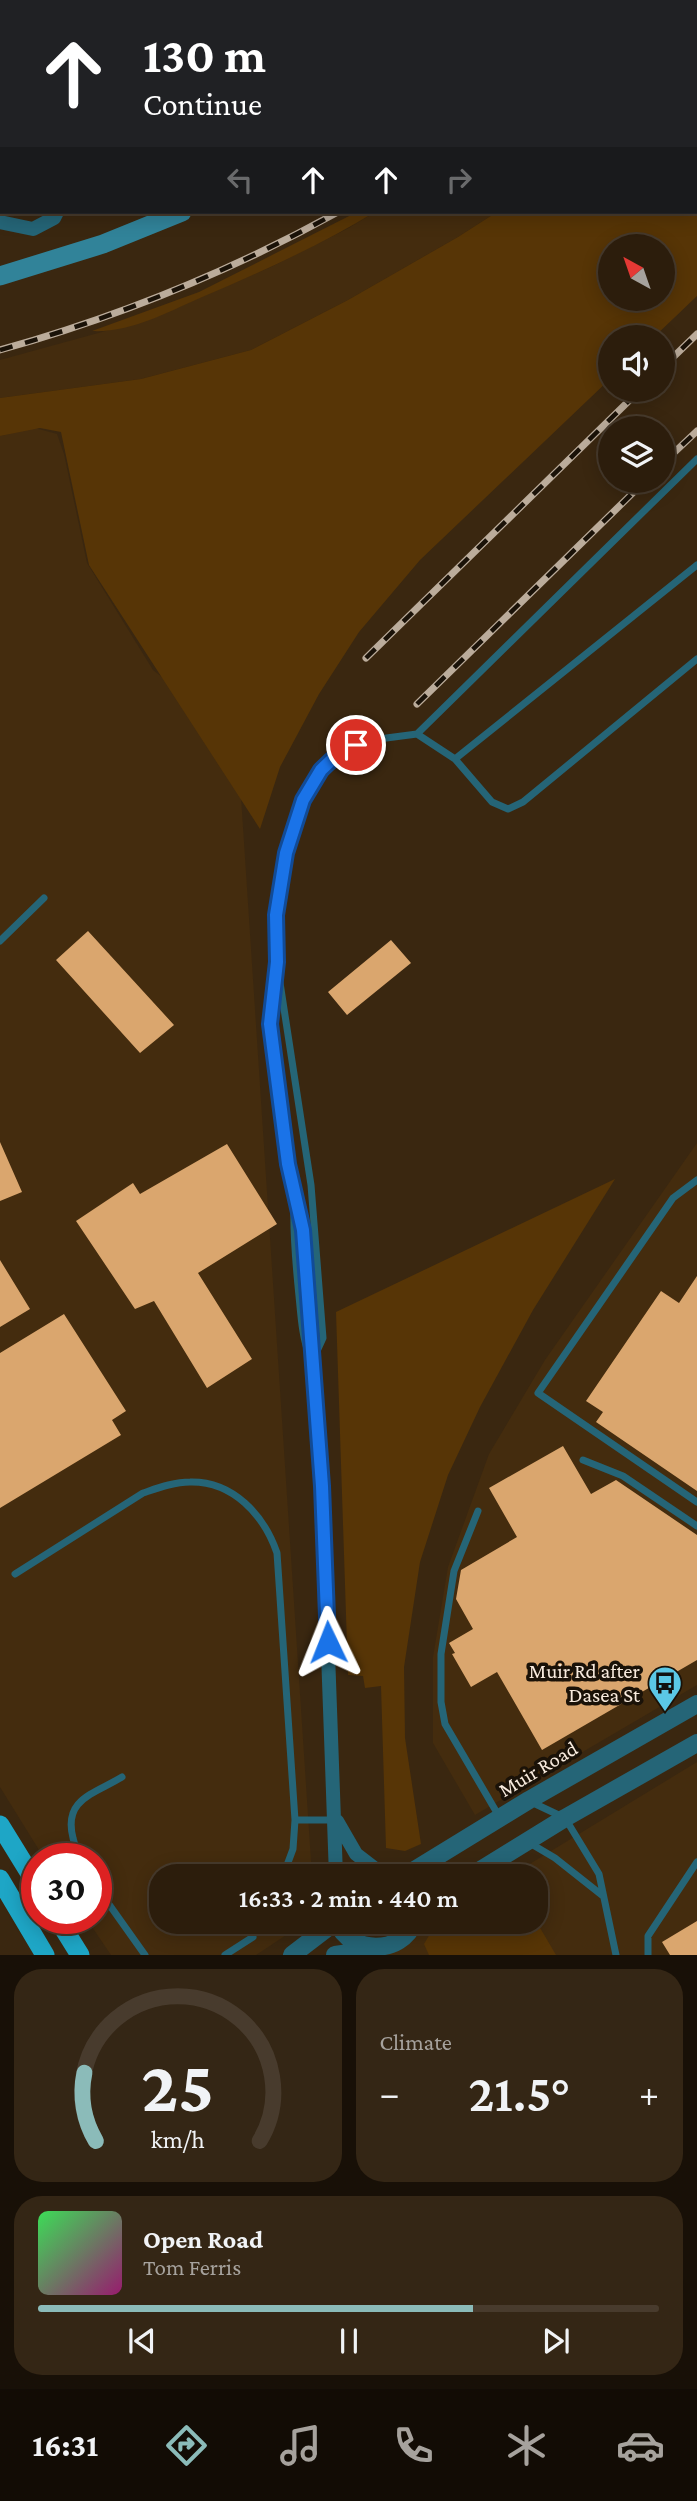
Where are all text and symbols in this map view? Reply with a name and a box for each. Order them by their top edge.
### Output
icon: ahead [28,28,119,119]
text: 130 m [143,28,266,83]
text: Continue [143,86,262,122]
icon: left [221,161,259,199]
icon: ahead [294,161,332,199]
icon: ahead [367,161,405,199]
icon: right [440,161,478,199]
north arrow [598,234,676,312]
map controls [598,234,675,493]
button: sound [598,325,675,402]
button: layers [598,416,675,493]
pin [326,715,386,775]
icon: arrive [337,726,375,764]
position arrow [291,1605,365,1679]
place label: Muir Rd after Dasea St [529,1659,641,1707]
bus stop icon: Muir Rd after Dasea St [646,1664,684,1713]
street label: Muir Road [494,1736,582,1802]
speed limit sign: 30 [21,1843,112,1934]
text: 16:33 · 2 min · 440 m [239,1884,458,1913]
text: Climate [380,2029,452,2055]
text: 25 [141,2047,214,2128]
text: 21.5° [468,2064,570,2122]
text: − [380,2072,400,2114]
text: + [639,2072,659,2114]
text: km/h [151,2126,205,2153]
text: Open Road [143,2225,263,2254]
text: Tom Ferris [143,2254,241,2280]
icon: previous [123,2322,161,2360]
icon: pause [330,2322,368,2360]
icon: next [537,2322,575,2360]
icon: directions [162,2421,211,2470]
icon: music [276,2421,325,2470]
icon: phone [389,2421,438,2470]
icon: climate [502,2421,551,2470]
icon: car [616,2421,665,2470]
text: 16:31 [32,2427,98,2463]

